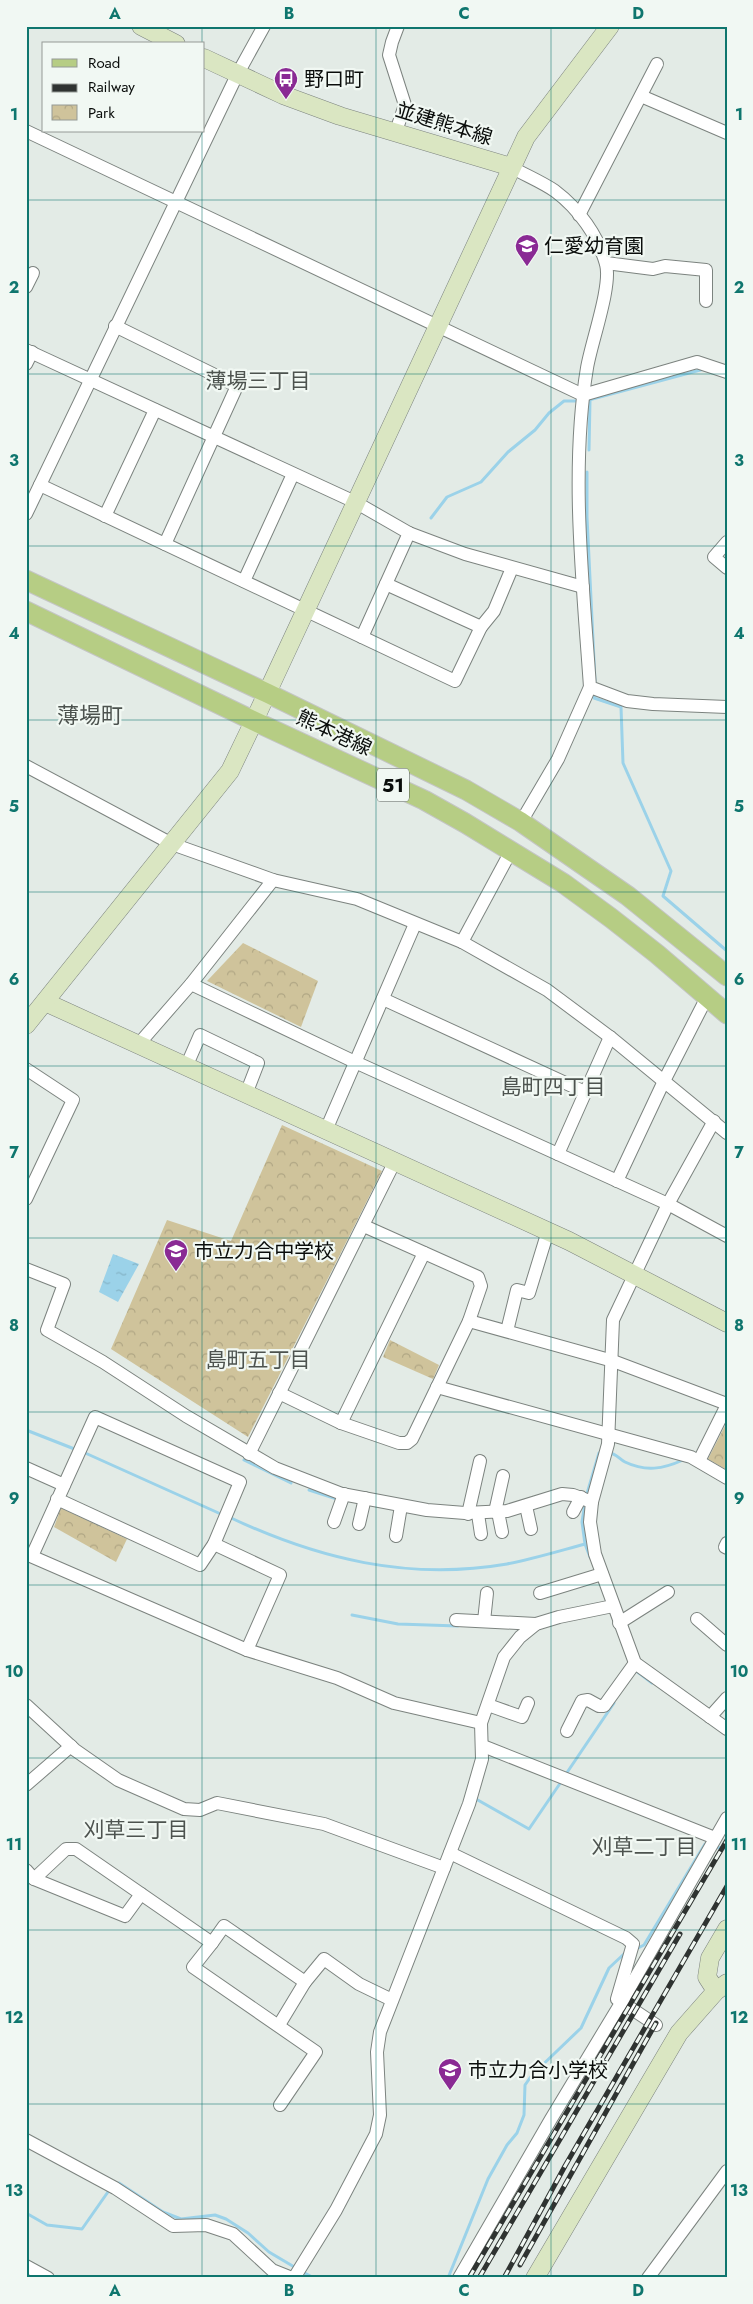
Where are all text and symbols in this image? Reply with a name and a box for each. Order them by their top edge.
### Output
text: A [108,2,121,25]
text: B [284,2,294,25]
text: C [458,2,470,25]
text: D [632,2,644,25]
legend [42,42,205,132]
text: Road [88,52,120,74]
place label: 野口町 [304,65,364,94]
bus stop icon: 野口町 [273,66,299,100]
text: Railway [88,76,135,98]
street label: 並建熊本線 [392,96,496,152]
text: Park [88,102,115,124]
text: 1 [10,103,18,126]
text: 1 [735,103,743,126]
place label: 仁愛幼育園 [544,232,644,261]
school or university icon: 仁愛幼育園 [514,233,540,267]
text: 2 [9,276,19,299]
text: 2 [734,276,744,299]
district label: 薄場三丁目 [206,366,311,396]
text: 3 [9,449,19,472]
text: 3 [734,449,744,472]
text: 4 [8,622,20,645]
text: 4 [733,622,745,645]
district label: 薄場町 [57,699,123,731]
street label: 熊本港線 [292,703,376,763]
road number: 51 [377,768,409,802]
text: 5 [9,795,19,818]
text: 5 [734,795,744,818]
text: 6 [9,968,19,991]
text: 6 [734,968,744,991]
district label: 島町四丁目 [501,1072,606,1102]
text: 7 [9,1141,19,1164]
text: 7 [734,1141,744,1164]
place label: 市立力合中学校 [194,1237,334,1266]
school or university icon: 市立力合中学校 [163,1238,189,1272]
text: 8 [9,1314,19,1337]
text: 8 [734,1314,744,1337]
district label: 島町五丁目 [206,1345,311,1375]
text: 9 [9,1487,19,1510]
text: 9 [734,1487,744,1510]
text: 10 [5,1660,23,1683]
text: 10 [730,1660,748,1683]
district label: 刈草三丁目 [84,1815,189,1845]
district label: 刈草二丁目 [592,1832,697,1862]
text: 11 [6,1833,22,1856]
text: 11 [731,1833,747,1856]
text: 12 [5,2006,23,2029]
text: 12 [730,2006,748,2029]
place label: 市立力合小学校 [468,2056,608,2085]
school or university icon: 市立力合小学校 [437,2057,463,2091]
text: 13 [5,2179,23,2202]
text: 13 [730,2179,748,2202]
text: A [108,2279,121,2302]
text: B [284,2279,294,2302]
text: C [458,2279,470,2302]
text: D [632,2279,644,2302]

